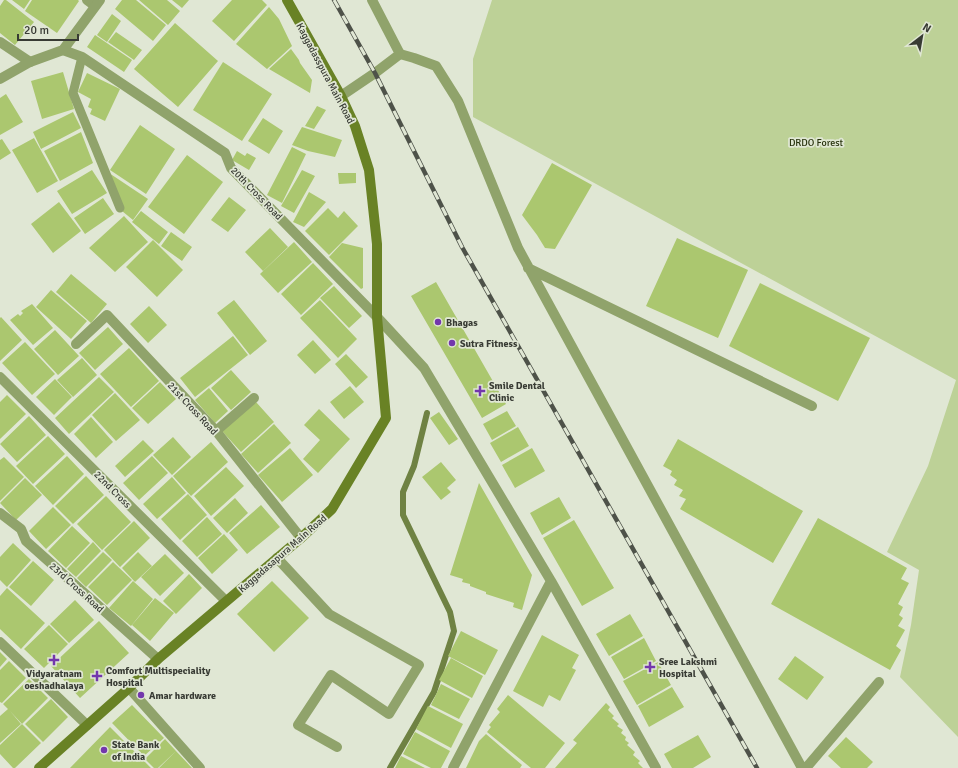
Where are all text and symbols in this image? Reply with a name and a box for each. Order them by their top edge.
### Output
scale bar [18,16,78,42]
north arrow [902,16,942,56]
text: N [920,20,934,35]
street label: Kaggadasspura Main Road [293,21,357,126]
text: 20 m [24,23,49,38]
park label: DRDO Forest [789,137,844,149]
street label: 20th Cross Road [228,165,285,223]
marker: Bhagas [433,317,443,327]
place label: Bhagas [446,317,478,329]
marker: Sutra Fitness [447,338,457,348]
place label: Sutra Fitness [460,338,518,350]
street label: 21st Cross Road [165,380,220,438]
place label: Smile Dental Clinic [489,380,545,404]
marker: Smile Dental Clinic [474,385,486,397]
street label: 22nd Cross [91,469,134,511]
street label: Kaggadasapura Main Road [236,512,329,595]
street label: 23rd Cross Road [47,560,106,615]
marker: Vidyaratnam oeshadhalaya [48,654,60,666]
place label: Sree Lakshmi Hospital [659,656,717,680]
marker: Sree Lakshmi Hospital [644,661,656,673]
place label: Comfort Multispeciality Hospital [106,665,210,689]
place label: Vidyaratnam oeshadhalaya [24,668,84,692]
marker: Comfort Multispeciality Hospital [91,670,103,682]
marker: Amar hardware [136,690,146,700]
place label: Amar hardware [149,690,216,702]
place label: State Bank of India [112,739,160,763]
marker: State Bank of India [99,745,109,755]

